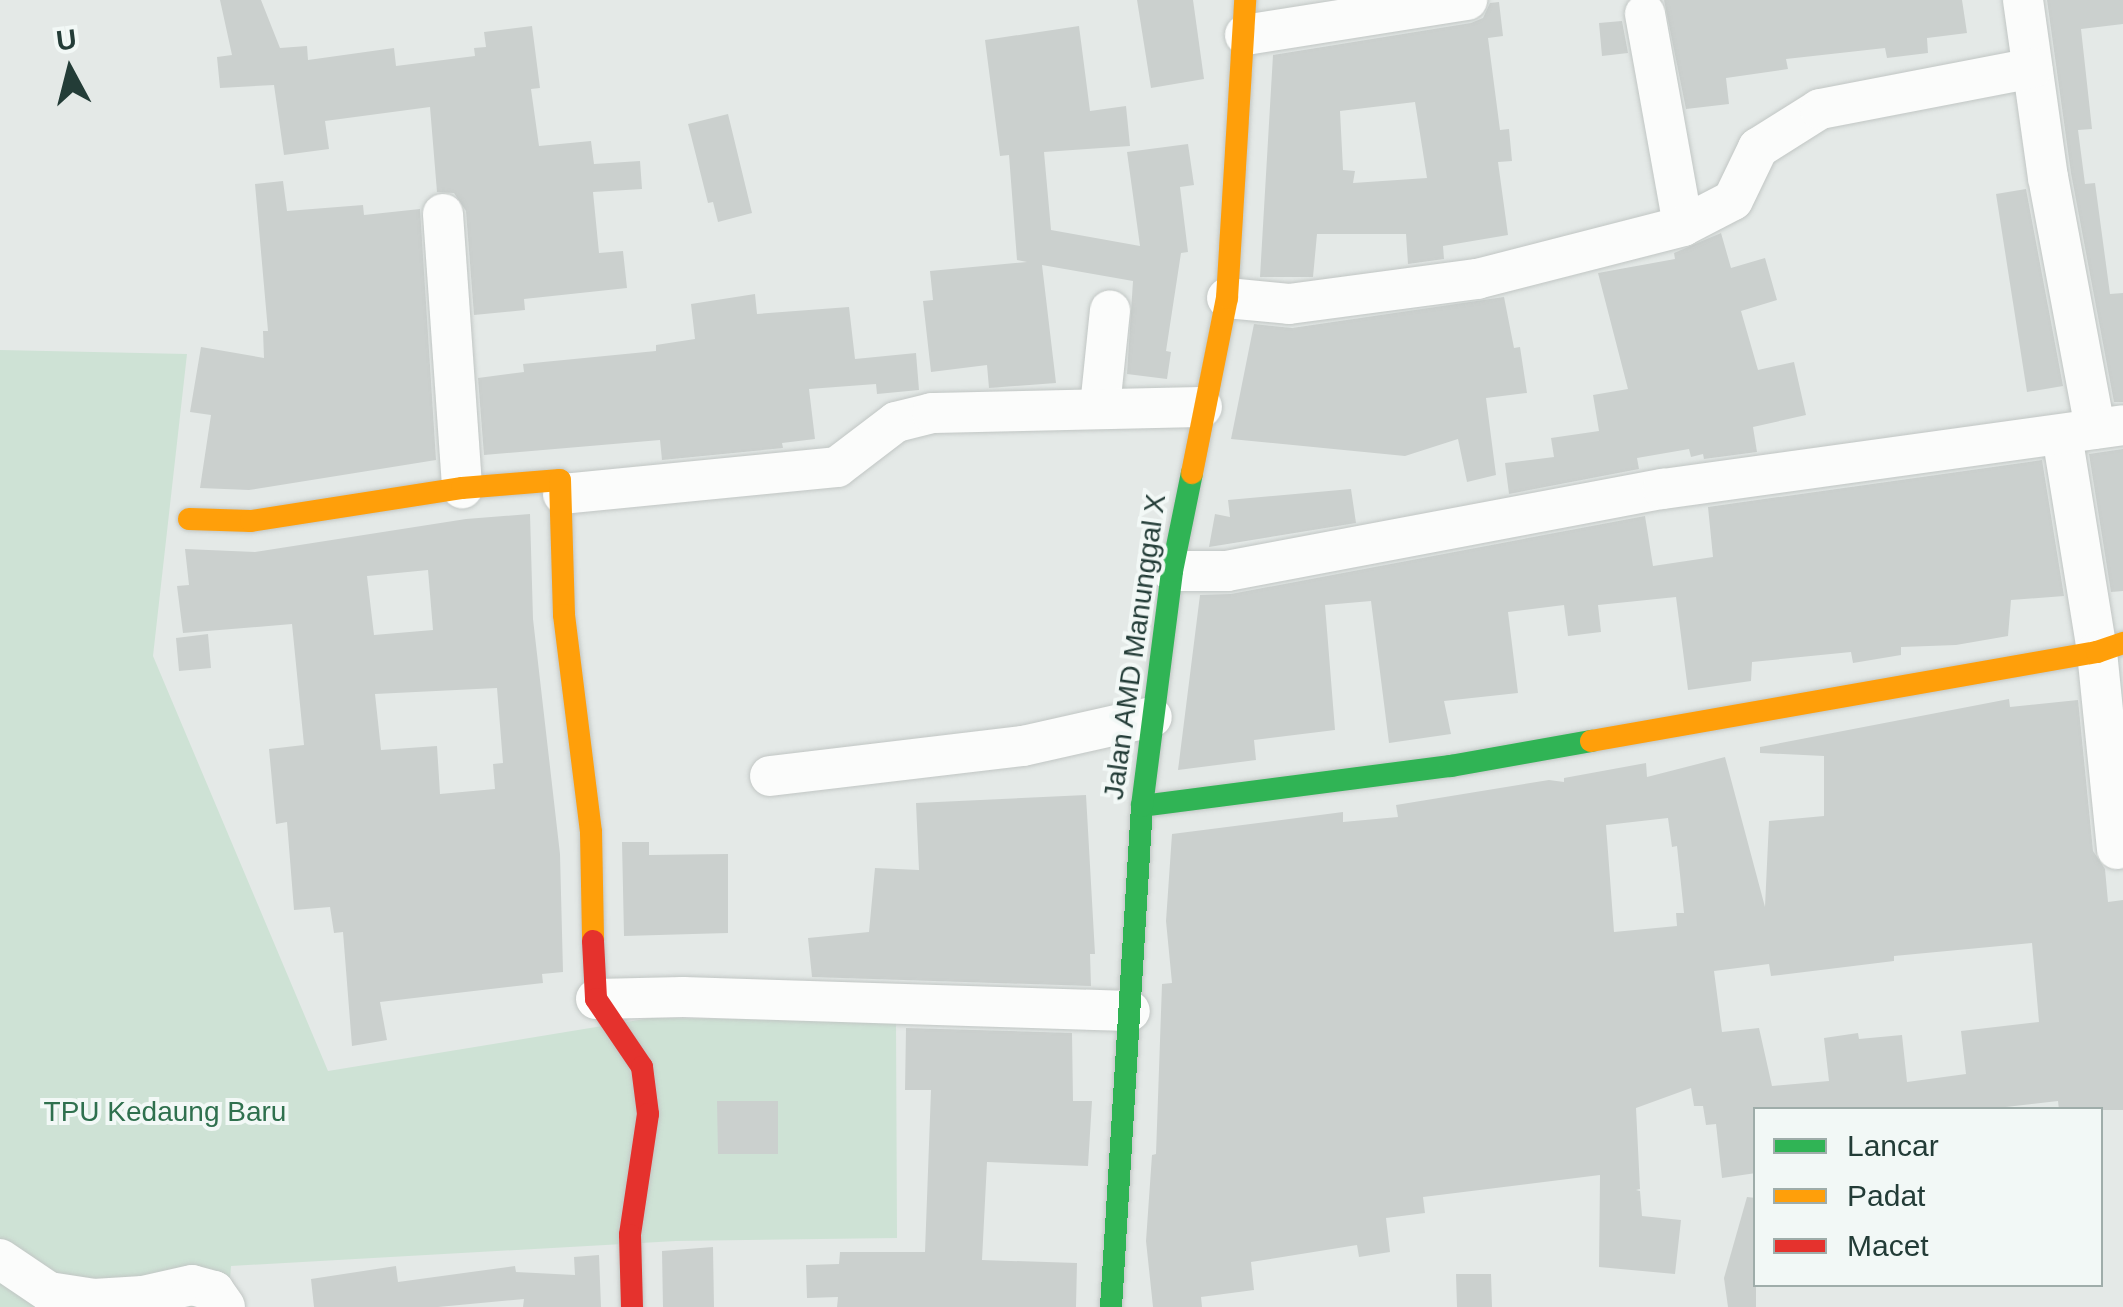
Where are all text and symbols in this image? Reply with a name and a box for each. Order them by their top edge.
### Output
north arrow [20,20,120,120]
text: U [54,23,78,56]
street label: Jalan AMD Manunggal X [1097,491,1173,803]
park label: TPU Kedaung Baru [44,1095,286,1129]
legend [1753,1107,2103,1287]
text: Lancar [1847,1129,1939,1162]
text: Padat [1847,1179,1925,1212]
text: Macet [1847,1229,1929,1262]

